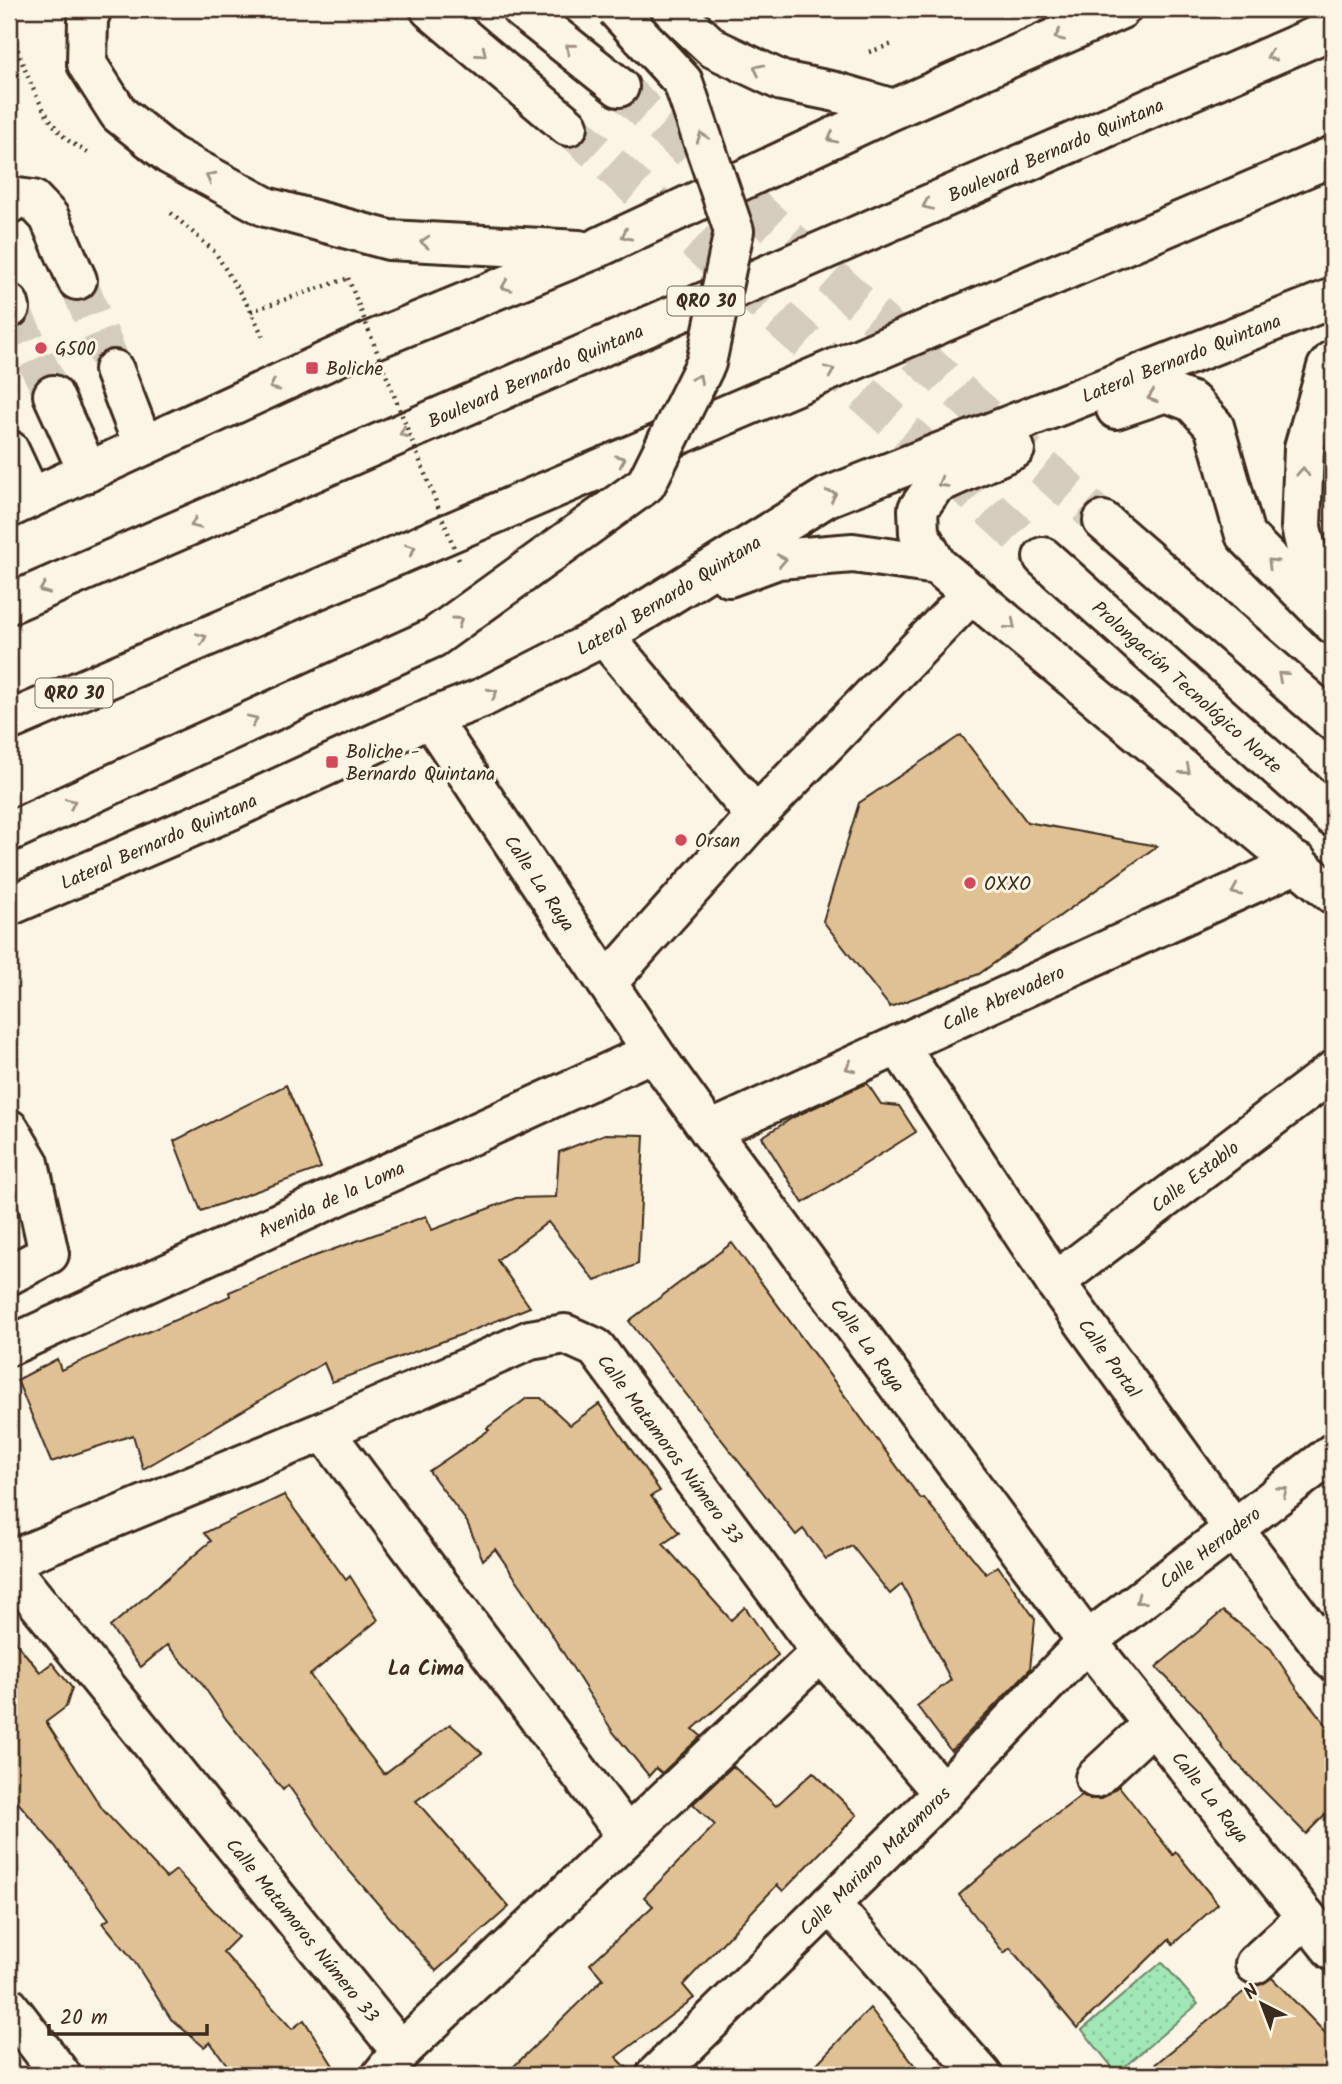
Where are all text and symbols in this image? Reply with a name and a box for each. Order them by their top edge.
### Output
one-way arrow [1053,28,1066,42]
one-way arrow [565,44,578,56]
one-way arrow [474,45,487,57]
one-way arrow [1265,48,1278,62]
one-way arrow [753,64,765,78]
street label: Boulevard Bernardo Quintana [944,91,1169,211]
one-way arrow [827,130,839,144]
one-way arrow [696,132,710,144]
one-way arrow [205,171,217,185]
one-way arrow [922,197,934,211]
one-way arrow [621,227,633,241]
one-way arrow [420,235,431,250]
one-way arrow [500,278,513,292]
road number: QRO 30 [668,286,744,316]
street label: Lateral Bernardo Quintana [1078,307,1286,412]
street label: Boulevard Bernardo Quintana [424,317,649,437]
place label: G500 [55,335,96,365]
marker: G500 [33,340,49,356]
place label: Boliche [326,355,384,385]
marker: Boliche [304,360,320,376]
one-way arrow [823,365,835,379]
one-way arrow [690,374,704,386]
one-way arrow [269,378,281,392]
one-way arrow [1146,389,1158,403]
one-way arrow [399,425,411,439]
one-way arrow [613,454,626,468]
one-way arrow [1296,466,1311,477]
one-way arrow [937,475,950,488]
one-way arrow [825,489,837,503]
one-way arrow [190,516,203,530]
street label: Lateral Bernardo Quintana [572,528,768,665]
one-way arrow [404,543,416,557]
one-way arrow [776,553,787,568]
one-way arrow [1268,559,1280,571]
one-way arrow [39,581,51,595]
street label: Prolongación Tecnológico Norte [1084,594,1288,782]
one-way arrow [450,617,463,629]
one-way arrow [1002,617,1015,629]
one-way arrow [194,632,207,646]
one-way arrow [1277,672,1290,684]
road number: QRO 30 [36,678,112,708]
one-way arrow [486,687,498,701]
one-way arrow [246,714,259,728]
place label: Boliche - Bernardo Quintana [346,738,495,790]
marker: Boliche - Bernardo Quintana [324,754,340,770]
one-way arrow [1178,762,1190,775]
street label: Lateral Bernardo Quintana [56,787,263,899]
one-way arrow [64,797,76,811]
place label: Orsan [695,827,740,857]
street label: Calle La Raya [495,829,581,938]
marker: Orsan [673,832,689,848]
place label: OXXO [984,870,1031,900]
marker: OXXO [962,875,978,891]
one-way arrow [1230,883,1243,897]
street label: Calle Abrevadero [937,958,1070,1040]
one-way arrow [845,1059,857,1073]
street label: Calle Establo [1145,1134,1246,1221]
street label: Avenida de la Loma [253,1154,410,1247]
street label: Calle La Raya [822,1293,911,1399]
street label: Calle Portal [1069,1313,1148,1405]
street label: Calle Matamoros Número 33 [588,1349,750,1552]
one-way arrow [1275,1486,1288,1499]
street label: Calle Herradero [1153,1500,1268,1598]
one-way arrow [1135,1591,1148,1604]
district label: La Cima [388,1653,465,1686]
street label: Calle La Raya [1163,1745,1255,1851]
street label: Calle Mariano Matamoros [793,1780,959,1944]
street label: Calle Matamoros Número 33 [217,1832,386,2030]
north arrow [1226,1968,1296,2038]
text: N [1237,1978,1266,2008]
scale bar [49,1993,206,2037]
text: 20 m [60,2002,108,2035]

